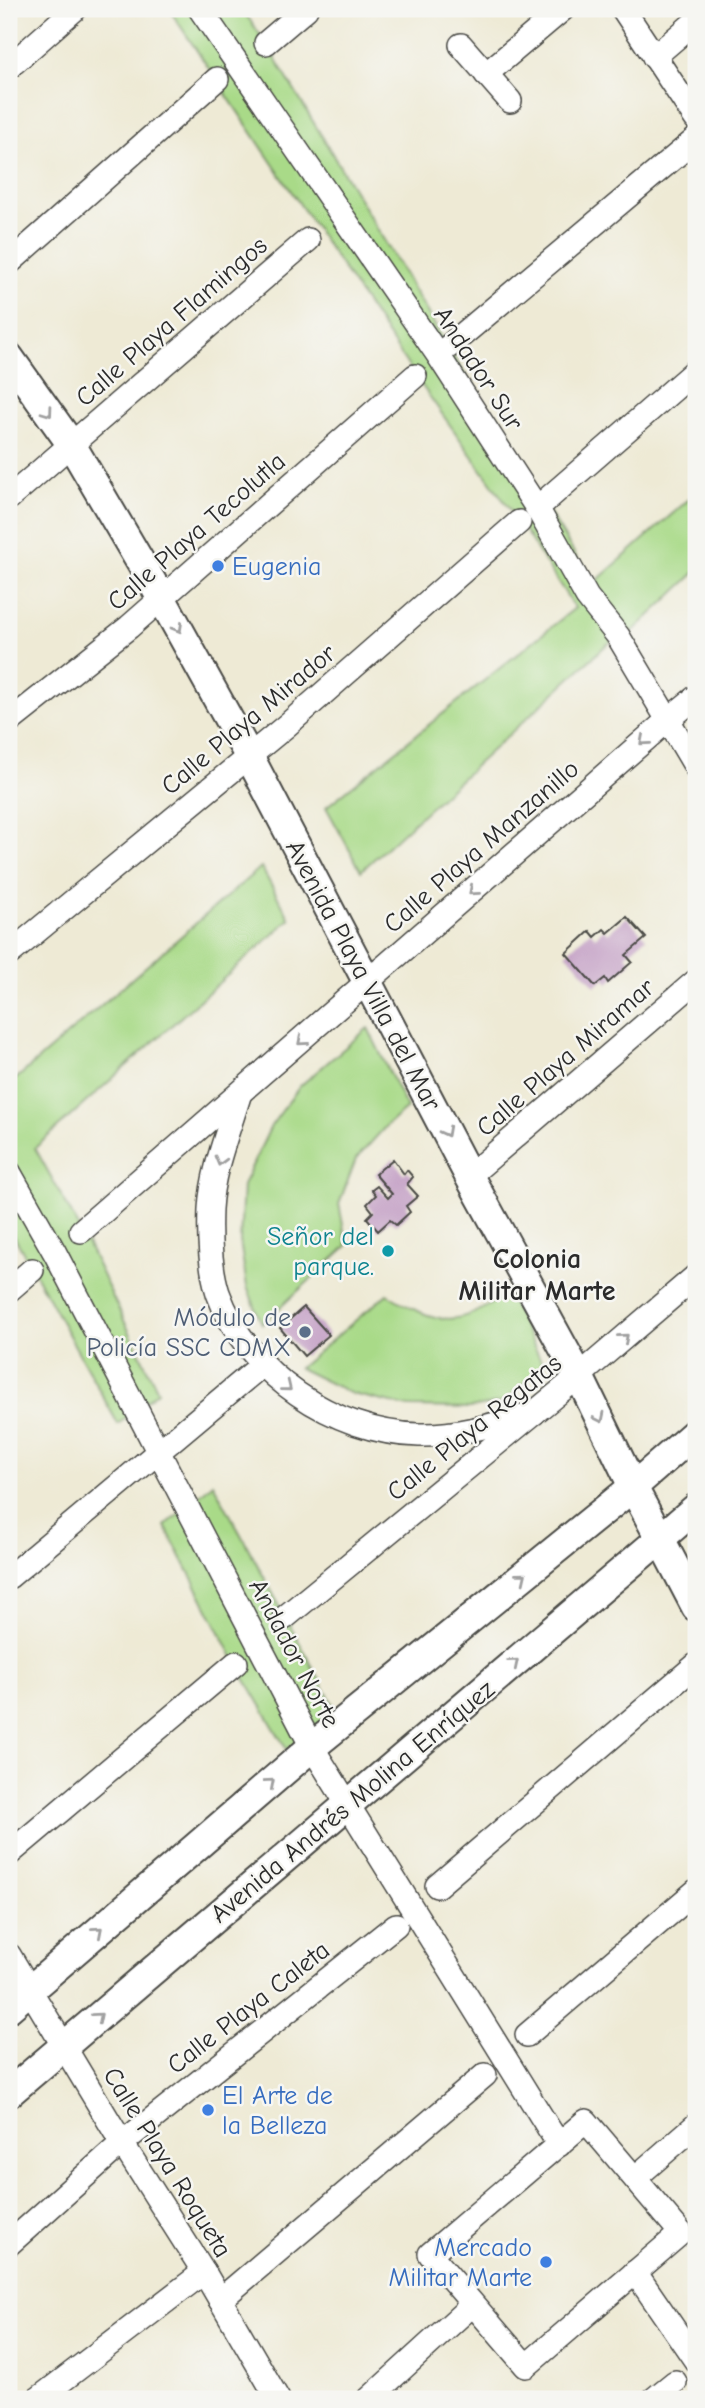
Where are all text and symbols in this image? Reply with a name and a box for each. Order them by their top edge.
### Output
street label: Calle Playa Flamingos [70,231,273,413]
street label: Andador Sur [427,301,530,436]
one-way arrow [40,404,53,417]
street label: Calle Playa Tecolutla [102,446,292,617]
place label: Eugenia [232,552,321,582]
marker: Eugenia [210,558,226,574]
one-way arrow [170,621,183,633]
street label: Calle Playa Mirador [155,638,342,801]
one-way arrow [639,733,652,745]
street label: Calle Playa Manzanillo [378,754,585,940]
street label: Avenida Playa Villa del Mar [279,835,447,1116]
one-way arrow [468,882,481,895]
street label: Calle Playa Miramar [471,972,661,1143]
one-way arrow [297,1033,310,1045]
one-way arrow [438,1124,451,1137]
one-way arrow [214,1155,228,1167]
place label: Señor del parque. [267,1222,374,1282]
marker: Señor del parque. [380,1243,396,1259]
district label: Colonia Militar Marte [458,1243,616,1307]
place label: Módulo de Policía SSC CDMX [86,1303,291,1363]
marker: Módulo de Policía SSC CDMX [297,1324,313,1340]
one-way arrow [616,1334,629,1346]
street label: Calle Playa Regatas [381,1348,568,1507]
one-way arrow [280,1378,292,1391]
one-way arrow [591,1411,605,1424]
one-way arrow [514,1572,526,1585]
street label: Andador Norte [242,1574,346,1733]
one-way arrow [505,1659,518,1671]
street label: Avenida Andrés Molina Enríquez [205,1674,501,1929]
one-way arrow [262,1779,275,1791]
one-way arrow [89,1927,102,1939]
street label: Calle Playa Caleta [161,1935,336,2080]
one-way arrow [90,2013,103,2025]
street label: Calle Playa Roqueta [97,2062,238,2263]
place label: El Arte de la Belleza [222,2081,333,2141]
marker: El Arte de la Belleza [200,2102,216,2118]
place label: Mercado Militar Marte [388,2233,532,2293]
marker: Mercado Militar Marte [538,2254,554,2270]

